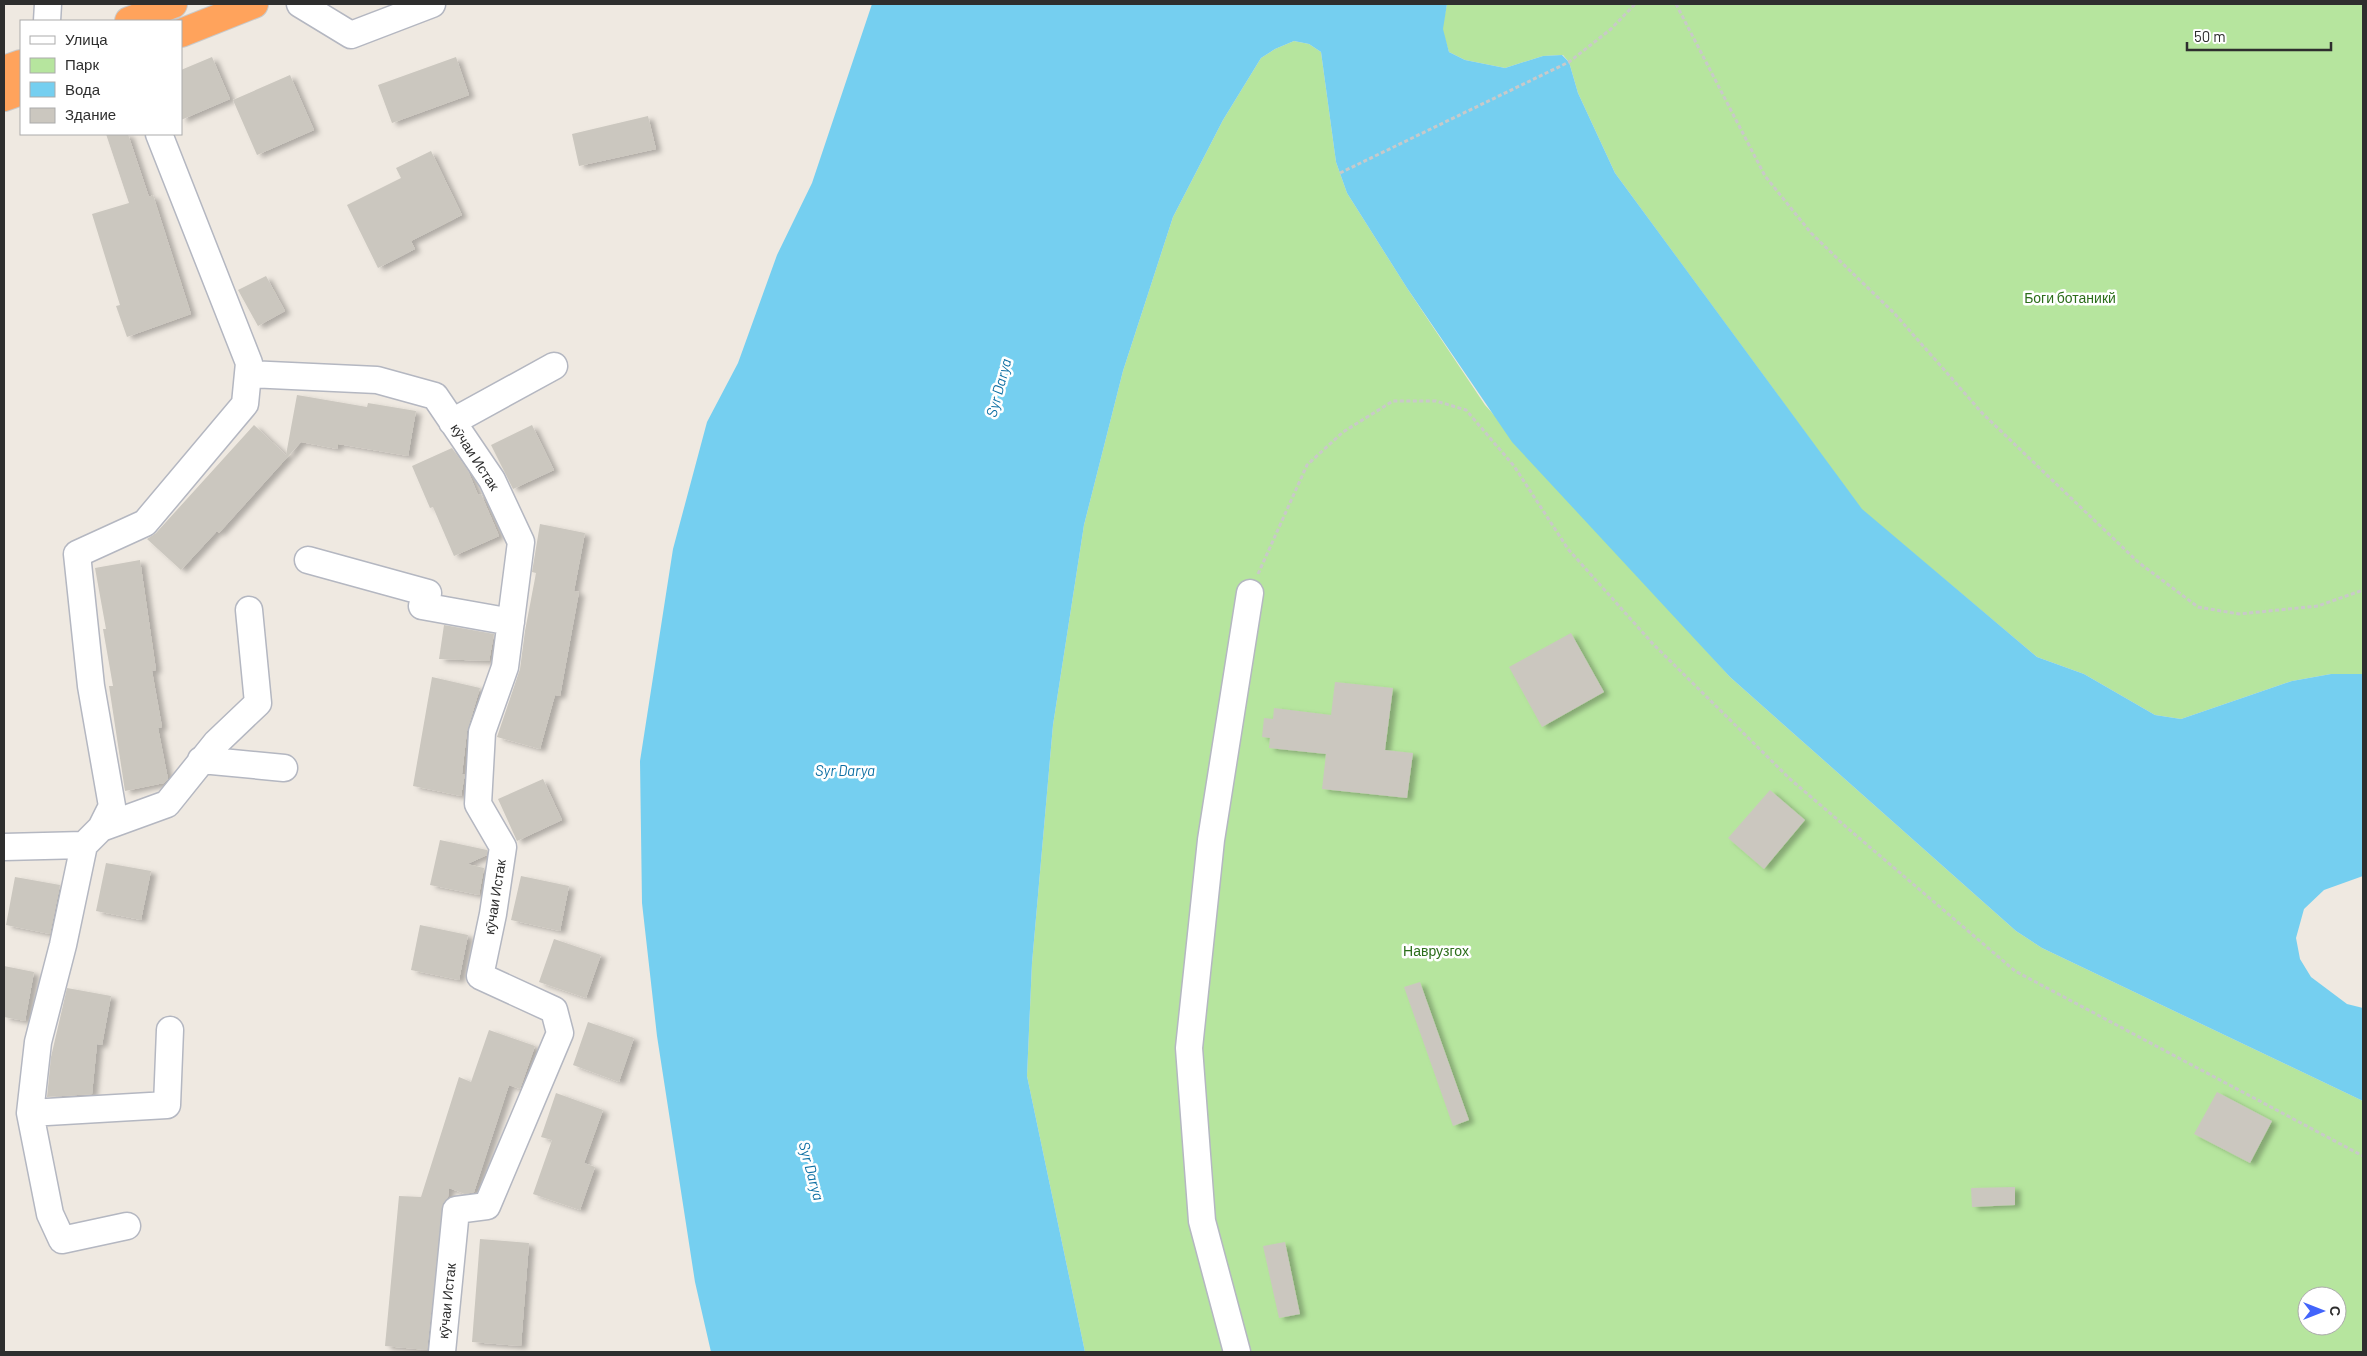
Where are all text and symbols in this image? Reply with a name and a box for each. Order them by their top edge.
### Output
legend [20,20,182,135]
scale bar [2187,20,2331,52]
text: 50 m [2194,27,2226,45]
text: Улица [65,30,108,48]
text: Парк [65,55,99,73]
text: Вода [65,80,101,98]
text: Здание [65,105,116,123]
park label: Боги ботаникй [2024,289,2116,306]
water label: Syr Darya [982,356,1015,419]
street label: кӯчаи Истак [448,420,504,494]
water label: Syr Darya [815,761,875,779]
street label: кӯчаи Истак [480,857,509,936]
park label: Наврузгох [1403,942,1469,959]
water label: Syr Darya [795,1139,828,1202]
street label: кӯчаи Истак [434,1261,459,1340]
north arrow [2297,1286,2347,1336]
text: С [2327,1306,2344,1316]

